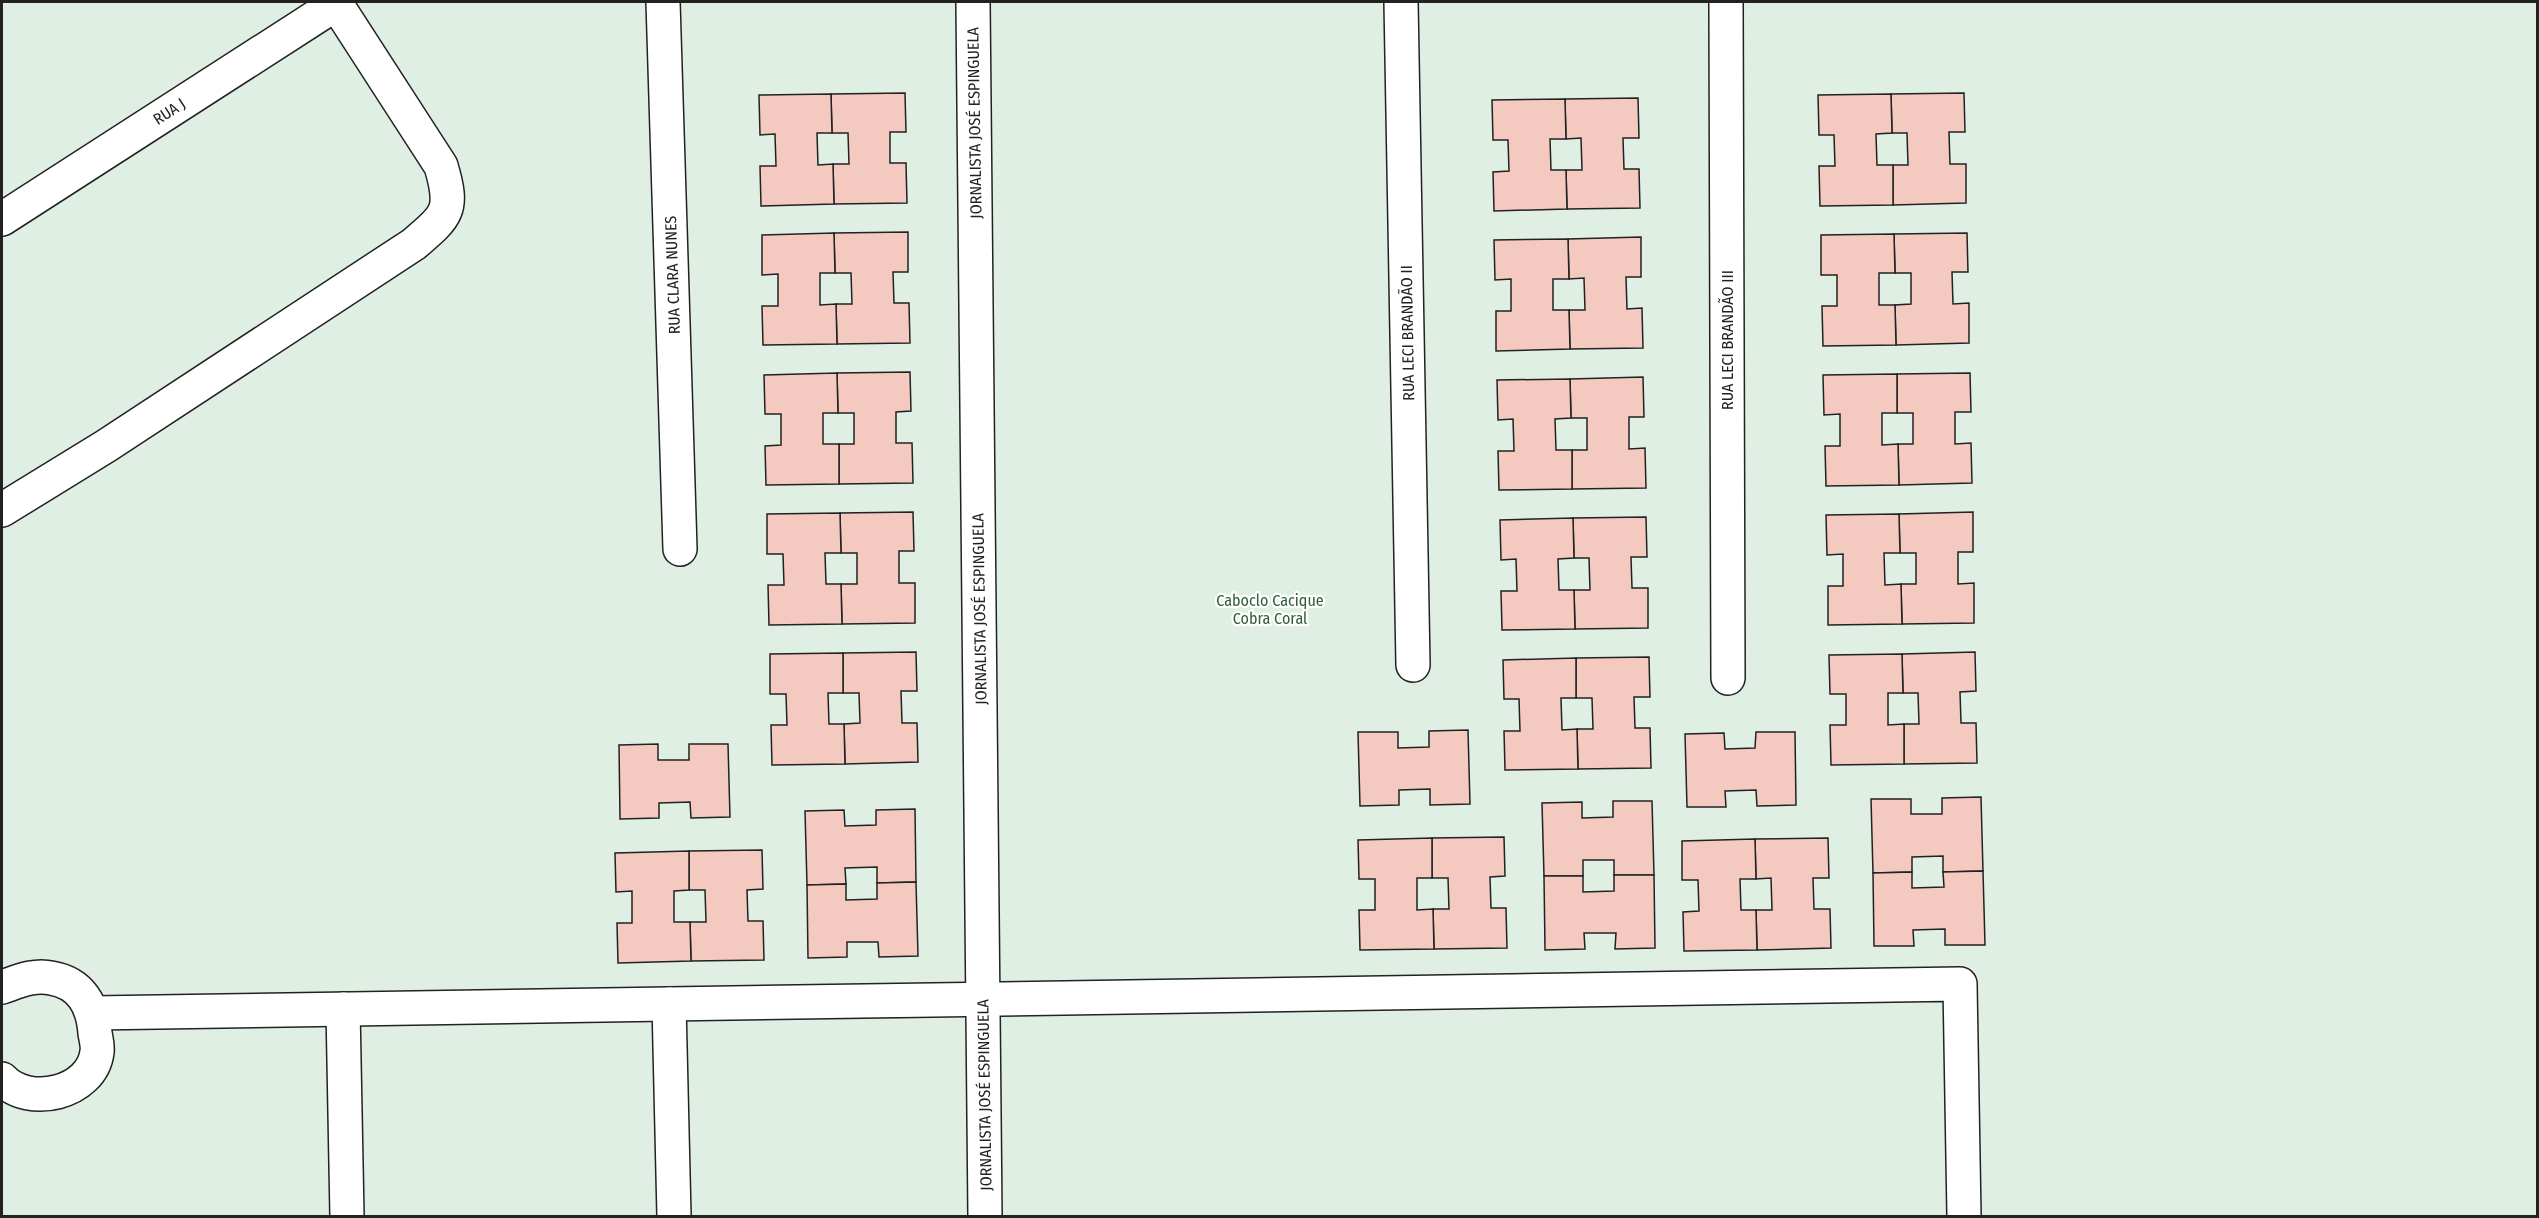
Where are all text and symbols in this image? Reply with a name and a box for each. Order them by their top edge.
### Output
street label: JORNALISTA JOSÉ ESPINGUELA [963,26,986,219]
street label: RUA J [150,94,189,129]
street label: RUA CLARA NUNES [661,215,684,335]
street label: RUA LECI BRANDÃO II [1397,265,1418,401]
street label: RUA LECI BRANDÃO III [1718,270,1737,410]
street label: JORNALISTA JOSÉ ESPINGUELA [968,512,991,705]
park label: Caboclo Cacique Cobra Coral [1216,591,1324,628]
street label: JORNALISTA JOSÉ ESPINGUELA [973,998,996,1191]

